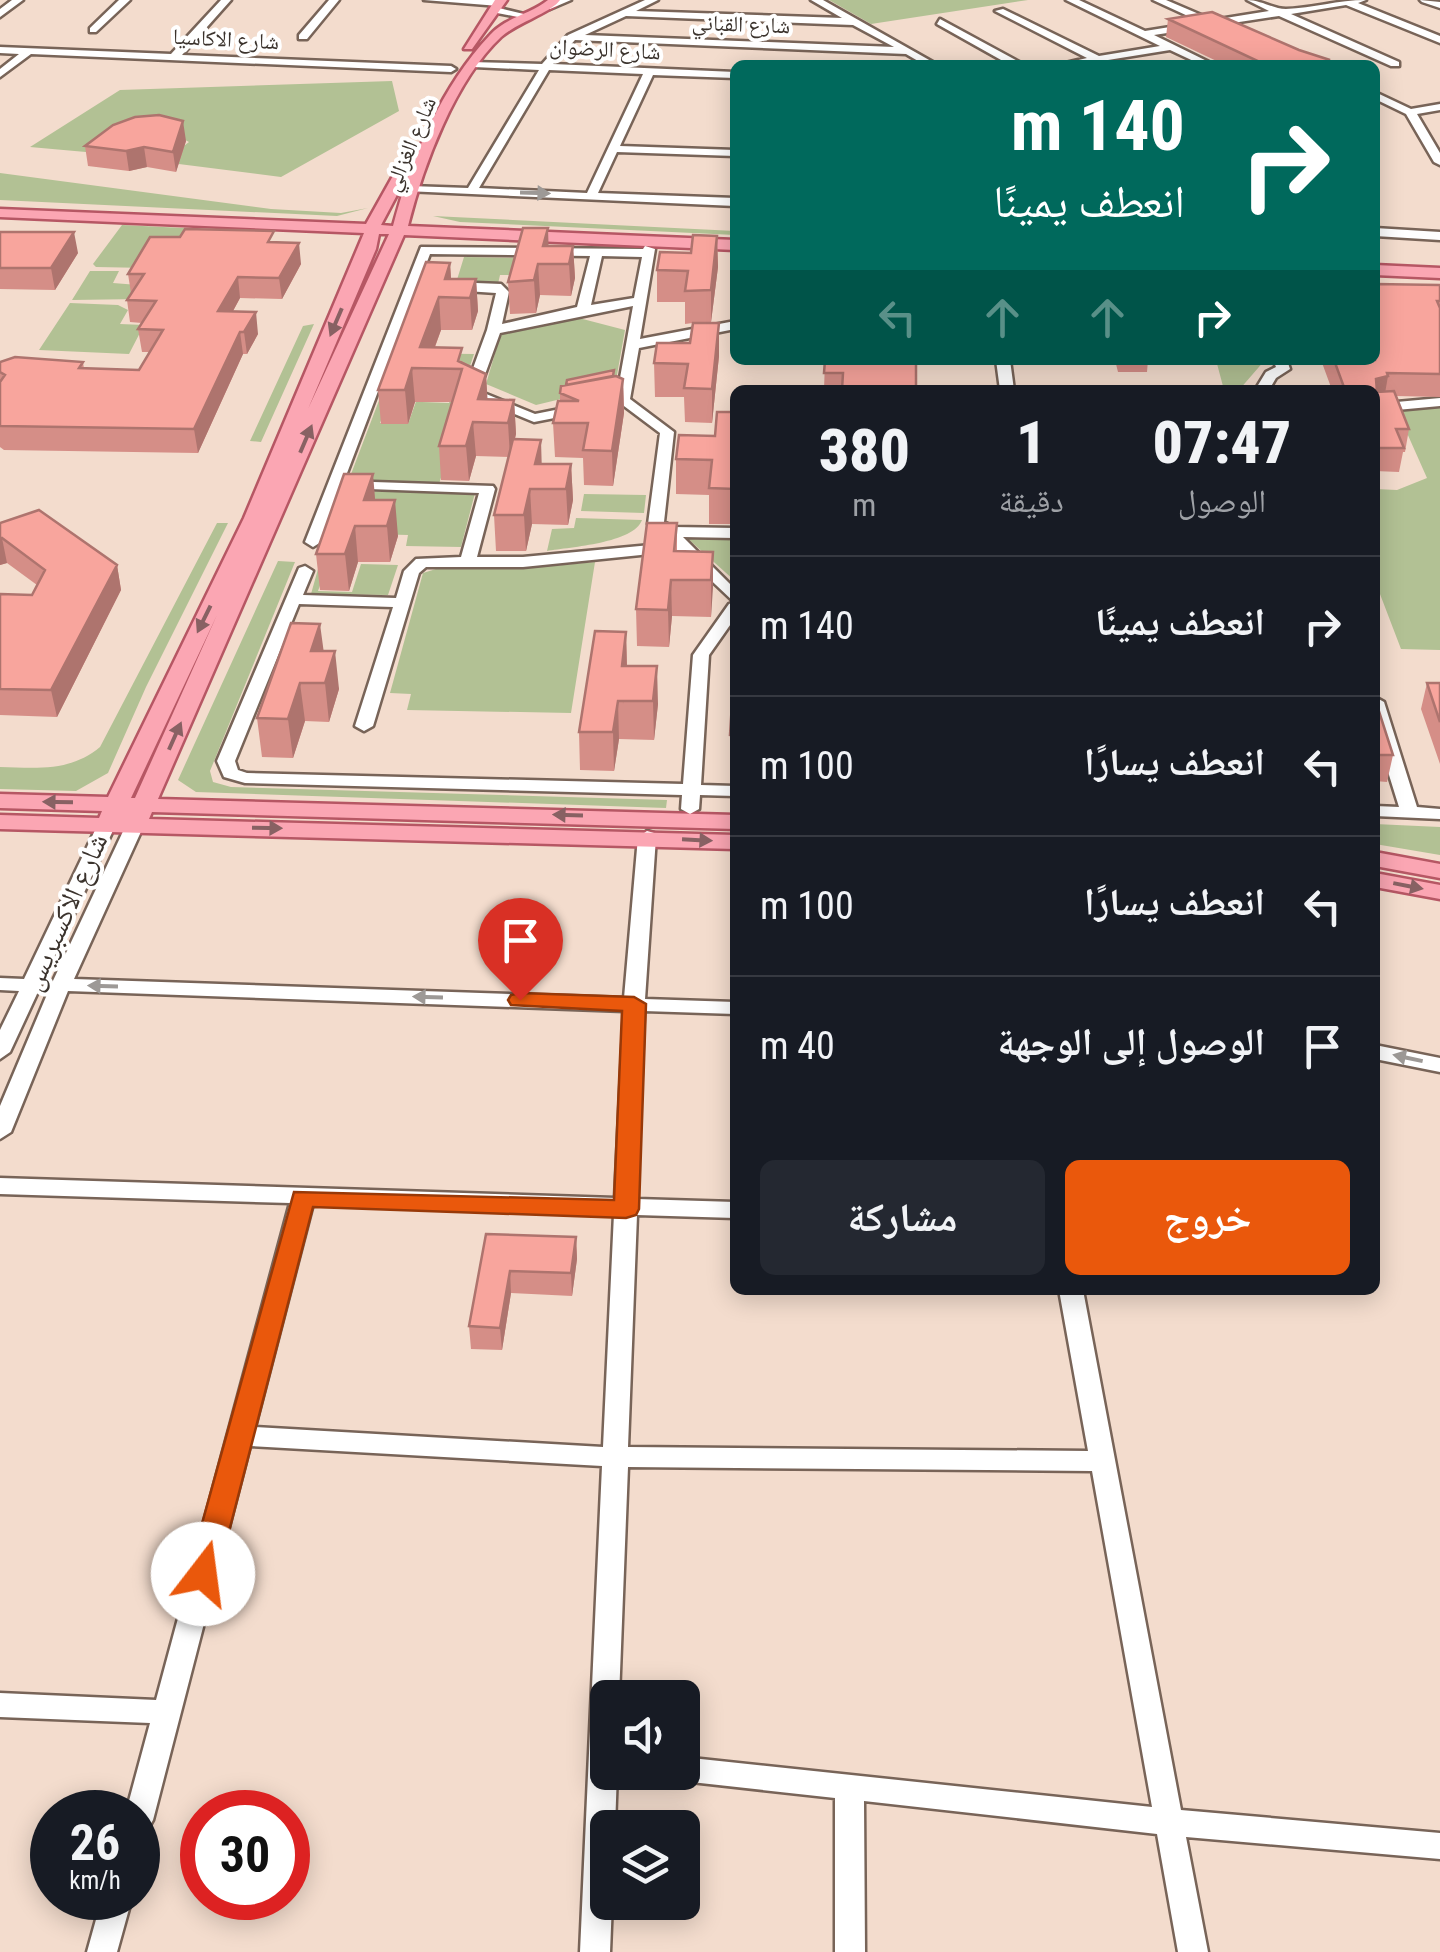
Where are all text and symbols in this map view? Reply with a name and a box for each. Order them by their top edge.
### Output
street label: شارع القباني [691,10,791,43]
street label: شارع الاكاسيا [172,24,280,55]
street label: شارع الرضوان [549,34,661,65]
text: 140 m [1011,85,1185,167]
street label: شارع الغزالي [379,93,445,197]
icon: right [1220,100,1350,230]
text: انعطف يمينًا [993,175,1185,228]
one-way arrow [520,186,552,202]
icon: left [870,290,925,345]
icon: ahead [975,290,1030,345]
icon: ahead [1080,290,1135,345]
icon: right [1185,290,1240,345]
one-way arrow [328,307,344,337]
text: 1 [1016,407,1047,478]
text: 07:47 [1152,407,1291,478]
text: 380 [819,415,910,486]
one-way arrow [298,424,314,453]
text: دقيقة [999,482,1064,520]
text: الوصول [1178,482,1266,520]
text: m [852,486,876,524]
icon: right [1295,599,1350,654]
text: انعطف يمينًا [1095,600,1265,644]
one-way arrow [195,604,212,633]
text: 140 m [760,604,854,648]
one-way arrow [166,721,183,750]
icon: left [1295,739,1350,794]
text: انعطف يسارًا [1084,740,1265,784]
text: 100 m [760,744,854,788]
one-way arrow [41,794,73,810]
one-way arrow [551,807,583,823]
one-way arrow [252,820,284,836]
street label: شارع الاكسبريس [16,828,115,996]
one-way arrow [682,832,714,848]
icon: left [1295,879,1350,934]
one-way arrow [1392,879,1424,894]
text: انعطف يسارًا [1084,880,1265,924]
text: 100 m [760,884,854,928]
pin [478,898,563,1001]
icon: arrive [493,913,548,968]
one-way arrow [86,978,118,994]
one-way arrow [411,989,443,1005]
icon: arrive [1295,1019,1350,1074]
text: الوصول إلى الوجهة [998,1020,1265,1064]
text: 40 m [760,1024,835,1068]
one-way arrow [1392,1050,1423,1066]
button: مشاركة [760,1160,1045,1275]
button: خروج [1065,1160,1350,1275]
position arrow [151,1522,255,1626]
map controls [590,1680,700,1920]
button: sound [590,1680,700,1790]
speed limit sign: 30 [180,1790,310,1920]
button: layers [590,1810,700,1920]
text: 26 [70,1814,120,1872]
text: km/h [69,1866,121,1895]

